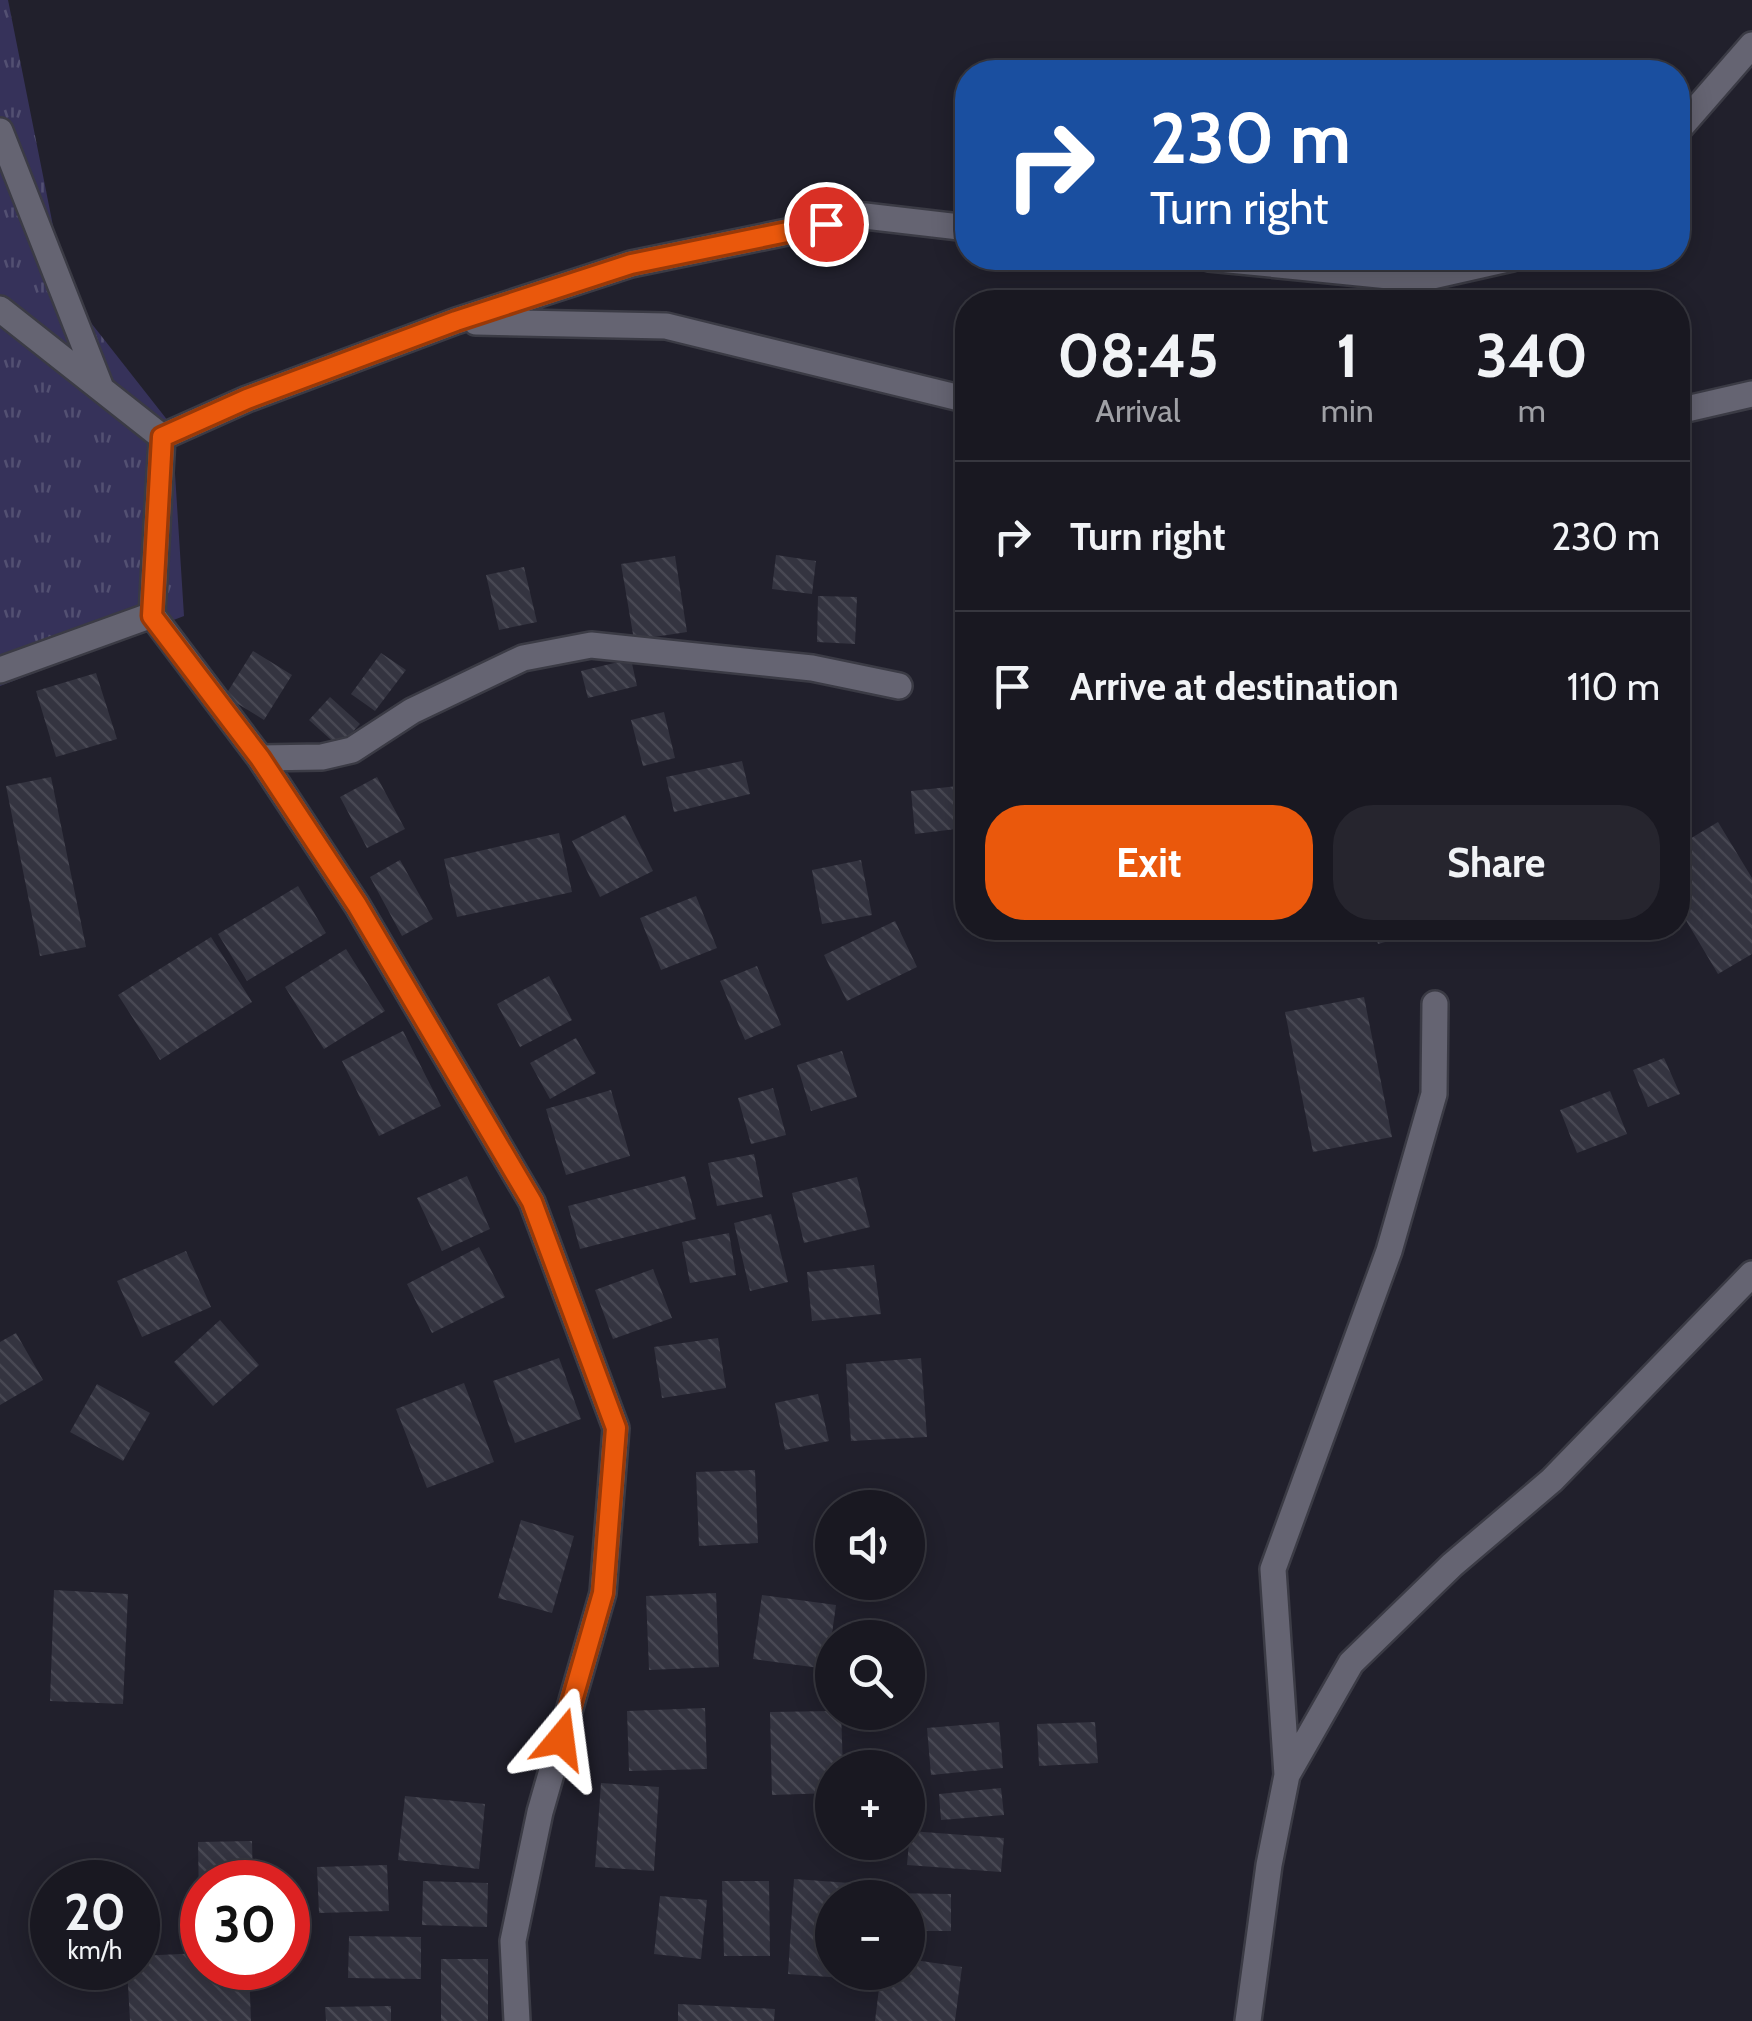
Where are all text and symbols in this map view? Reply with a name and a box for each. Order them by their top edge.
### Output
text: 230 m [1150,95,1351,181]
icon: right [985,100,1115,230]
text: Turn right [1150,181,1329,235]
pin [784,182,869,267]
icon: arrive [799,197,854,252]
text: 08:45 [1057,319,1219,392]
text: 1 [1336,319,1358,392]
text: 340 [1476,319,1588,392]
text: Arrival [1095,391,1181,430]
text: min [1321,391,1374,430]
text: m [1518,391,1546,430]
icon: right [985,509,1040,564]
text: Turn right [1070,513,1226,560]
text: 230 m [1551,513,1660,560]
icon: arrive [985,659,1040,714]
text: Arrive at destination [1070,663,1399,710]
text: 110 m [1567,663,1660,710]
button: Exit [985,805,1313,920]
button: Share [1333,805,1660,920]
map controls [815,1490,925,1990]
button: sound [815,1490,925,1600]
button: search [815,1620,925,1730]
position arrow [509,1687,613,1791]
button: + [815,1750,925,1860]
speed limit sign: 30 [180,1860,310,1990]
button: − [815,1880,925,1990]
text: 20 [64,1882,126,1943]
text: km/h [68,1935,122,1965]

